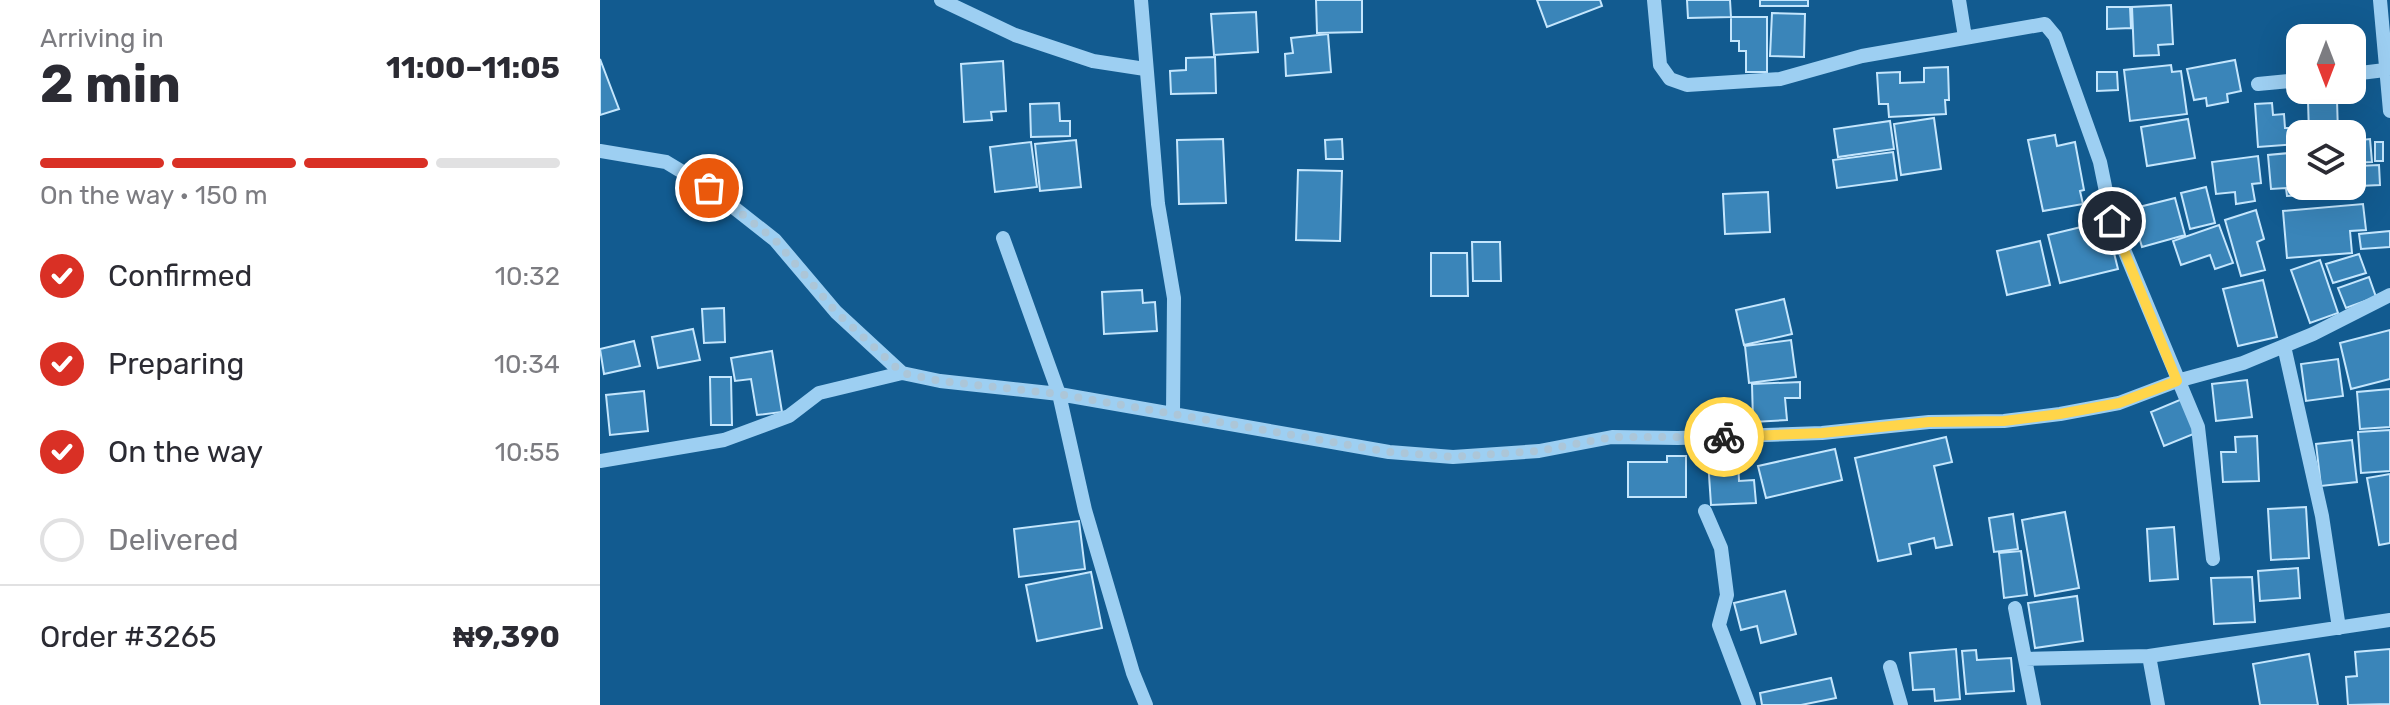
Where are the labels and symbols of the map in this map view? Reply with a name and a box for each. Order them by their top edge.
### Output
north arrow [2286,24,2366,104]
pin [675,154,743,222]
pin [2078,187,2146,255]
courier [1684,397,1764,477]

